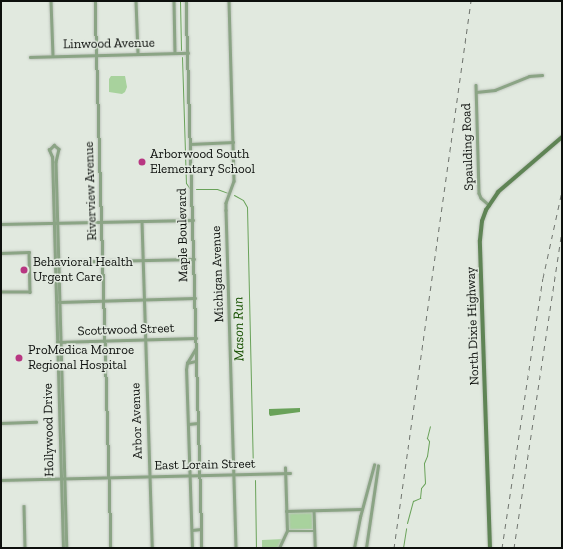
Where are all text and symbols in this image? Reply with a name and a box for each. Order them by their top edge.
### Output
street label: Linwood Avenue [63,35,155,53]
street label: Spaulding Road [459,103,477,191]
street label: Riverview Avenue [81,141,101,241]
place label: Arborwood South Elementary School [150,147,255,178]
marker: Arborwood South Elementary School [137,157,147,167]
street label: Maple Boulevard [174,188,192,282]
street label: Michigan Avenue [209,225,227,323]
place label: Behavioral Health Urgent Care [33,255,133,286]
marker: Behavioral Health Urgent Care [18,264,30,276]
street label: North Dixie Highway [463,266,483,386]
water label: Mason Run [230,296,248,362]
street label: Scottwood Street [77,321,175,339]
place label: ProMedica Monroe Regional Hospital [28,343,134,374]
marker: ProMedica Monroe Regional Hospital [13,352,25,364]
street label: Arbor Avenue [128,382,146,460]
street label: Hollywood Drive [40,383,58,477]
street label: East Lorain Street [154,456,256,474]

